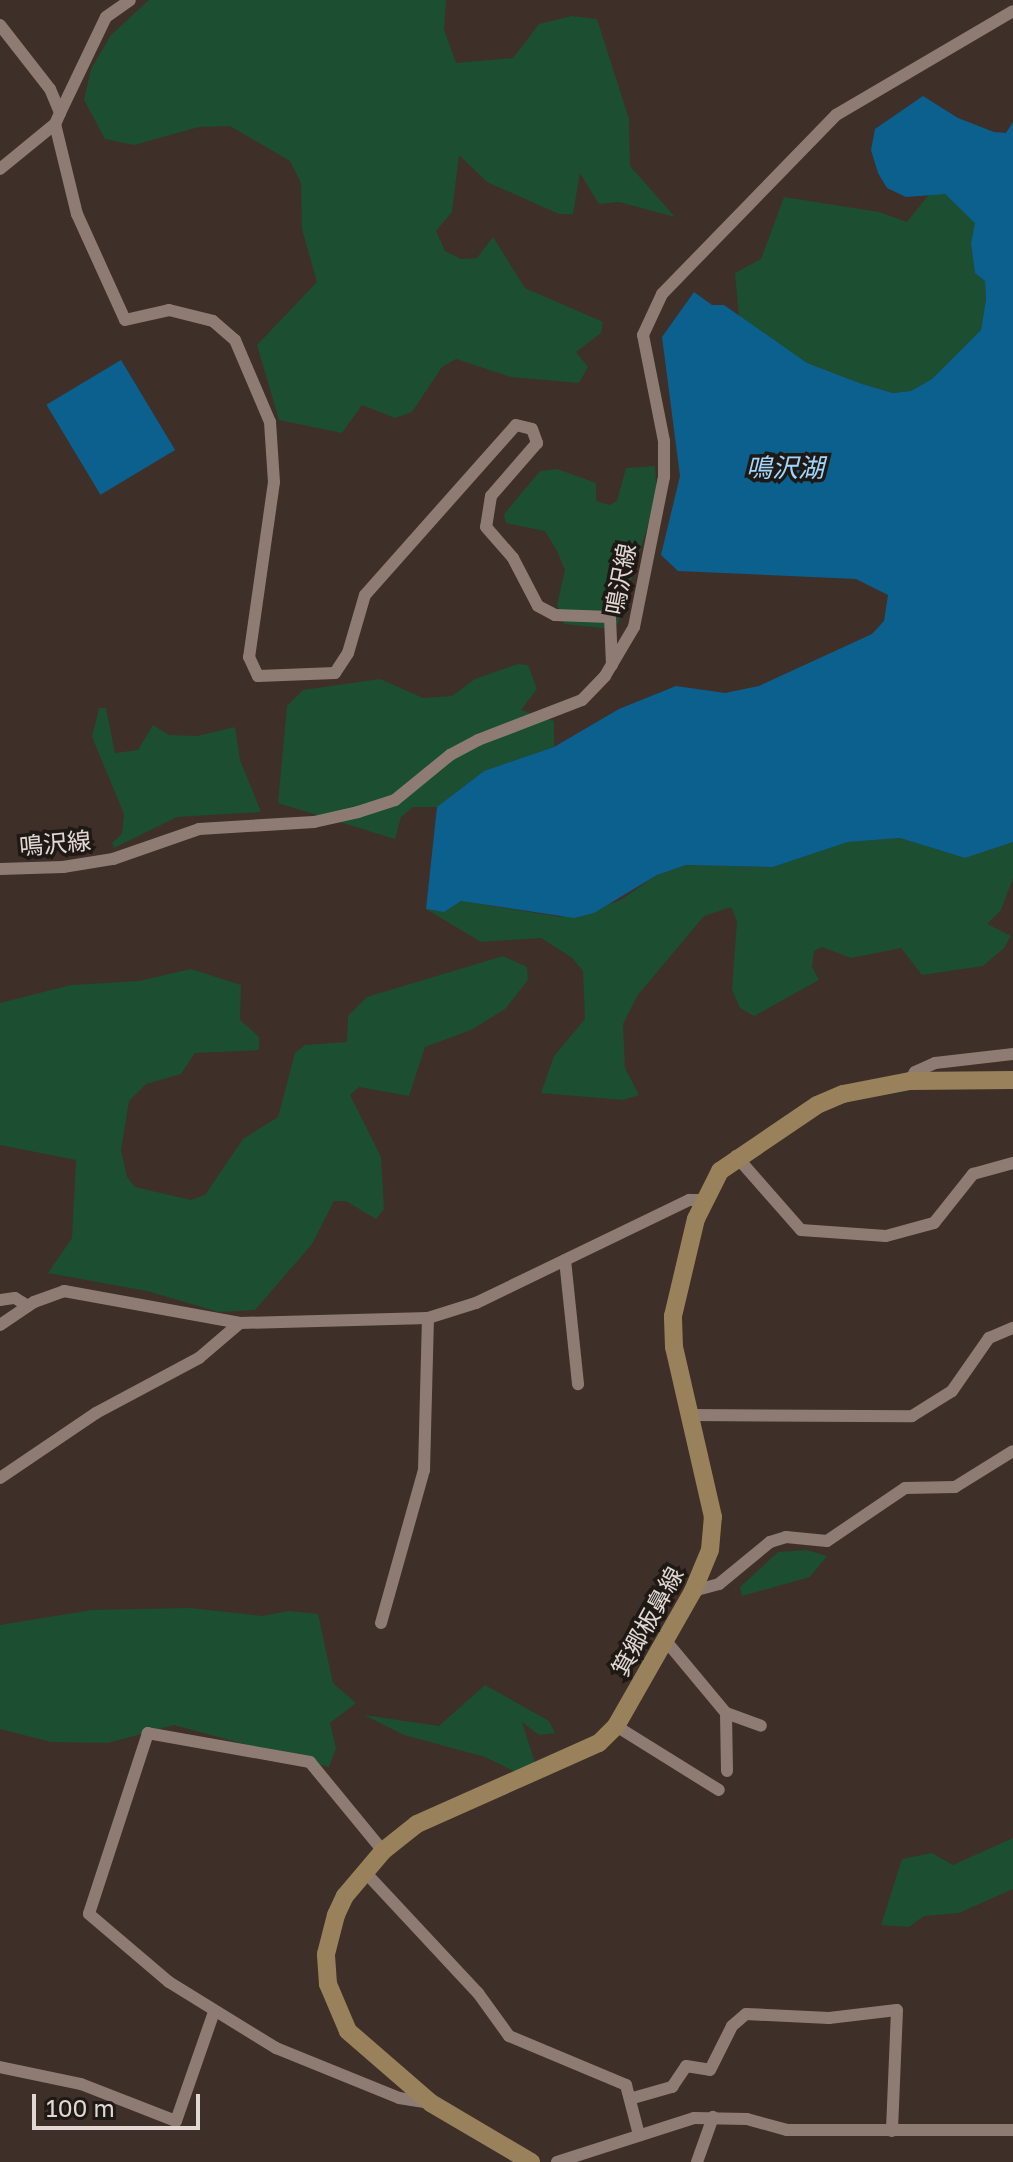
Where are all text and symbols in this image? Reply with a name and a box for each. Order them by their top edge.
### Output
water label: 鳴沢湖 [746,452,824,484]
street label: 鳴沢線 [599,541,641,617]
street label: 鳴沢線 [18,826,92,860]
street label: 箕郷板鼻線 [605,1562,689,1680]
scale bar [36,2078,204,2128]
text: 100 m [46,2093,115,2122]

